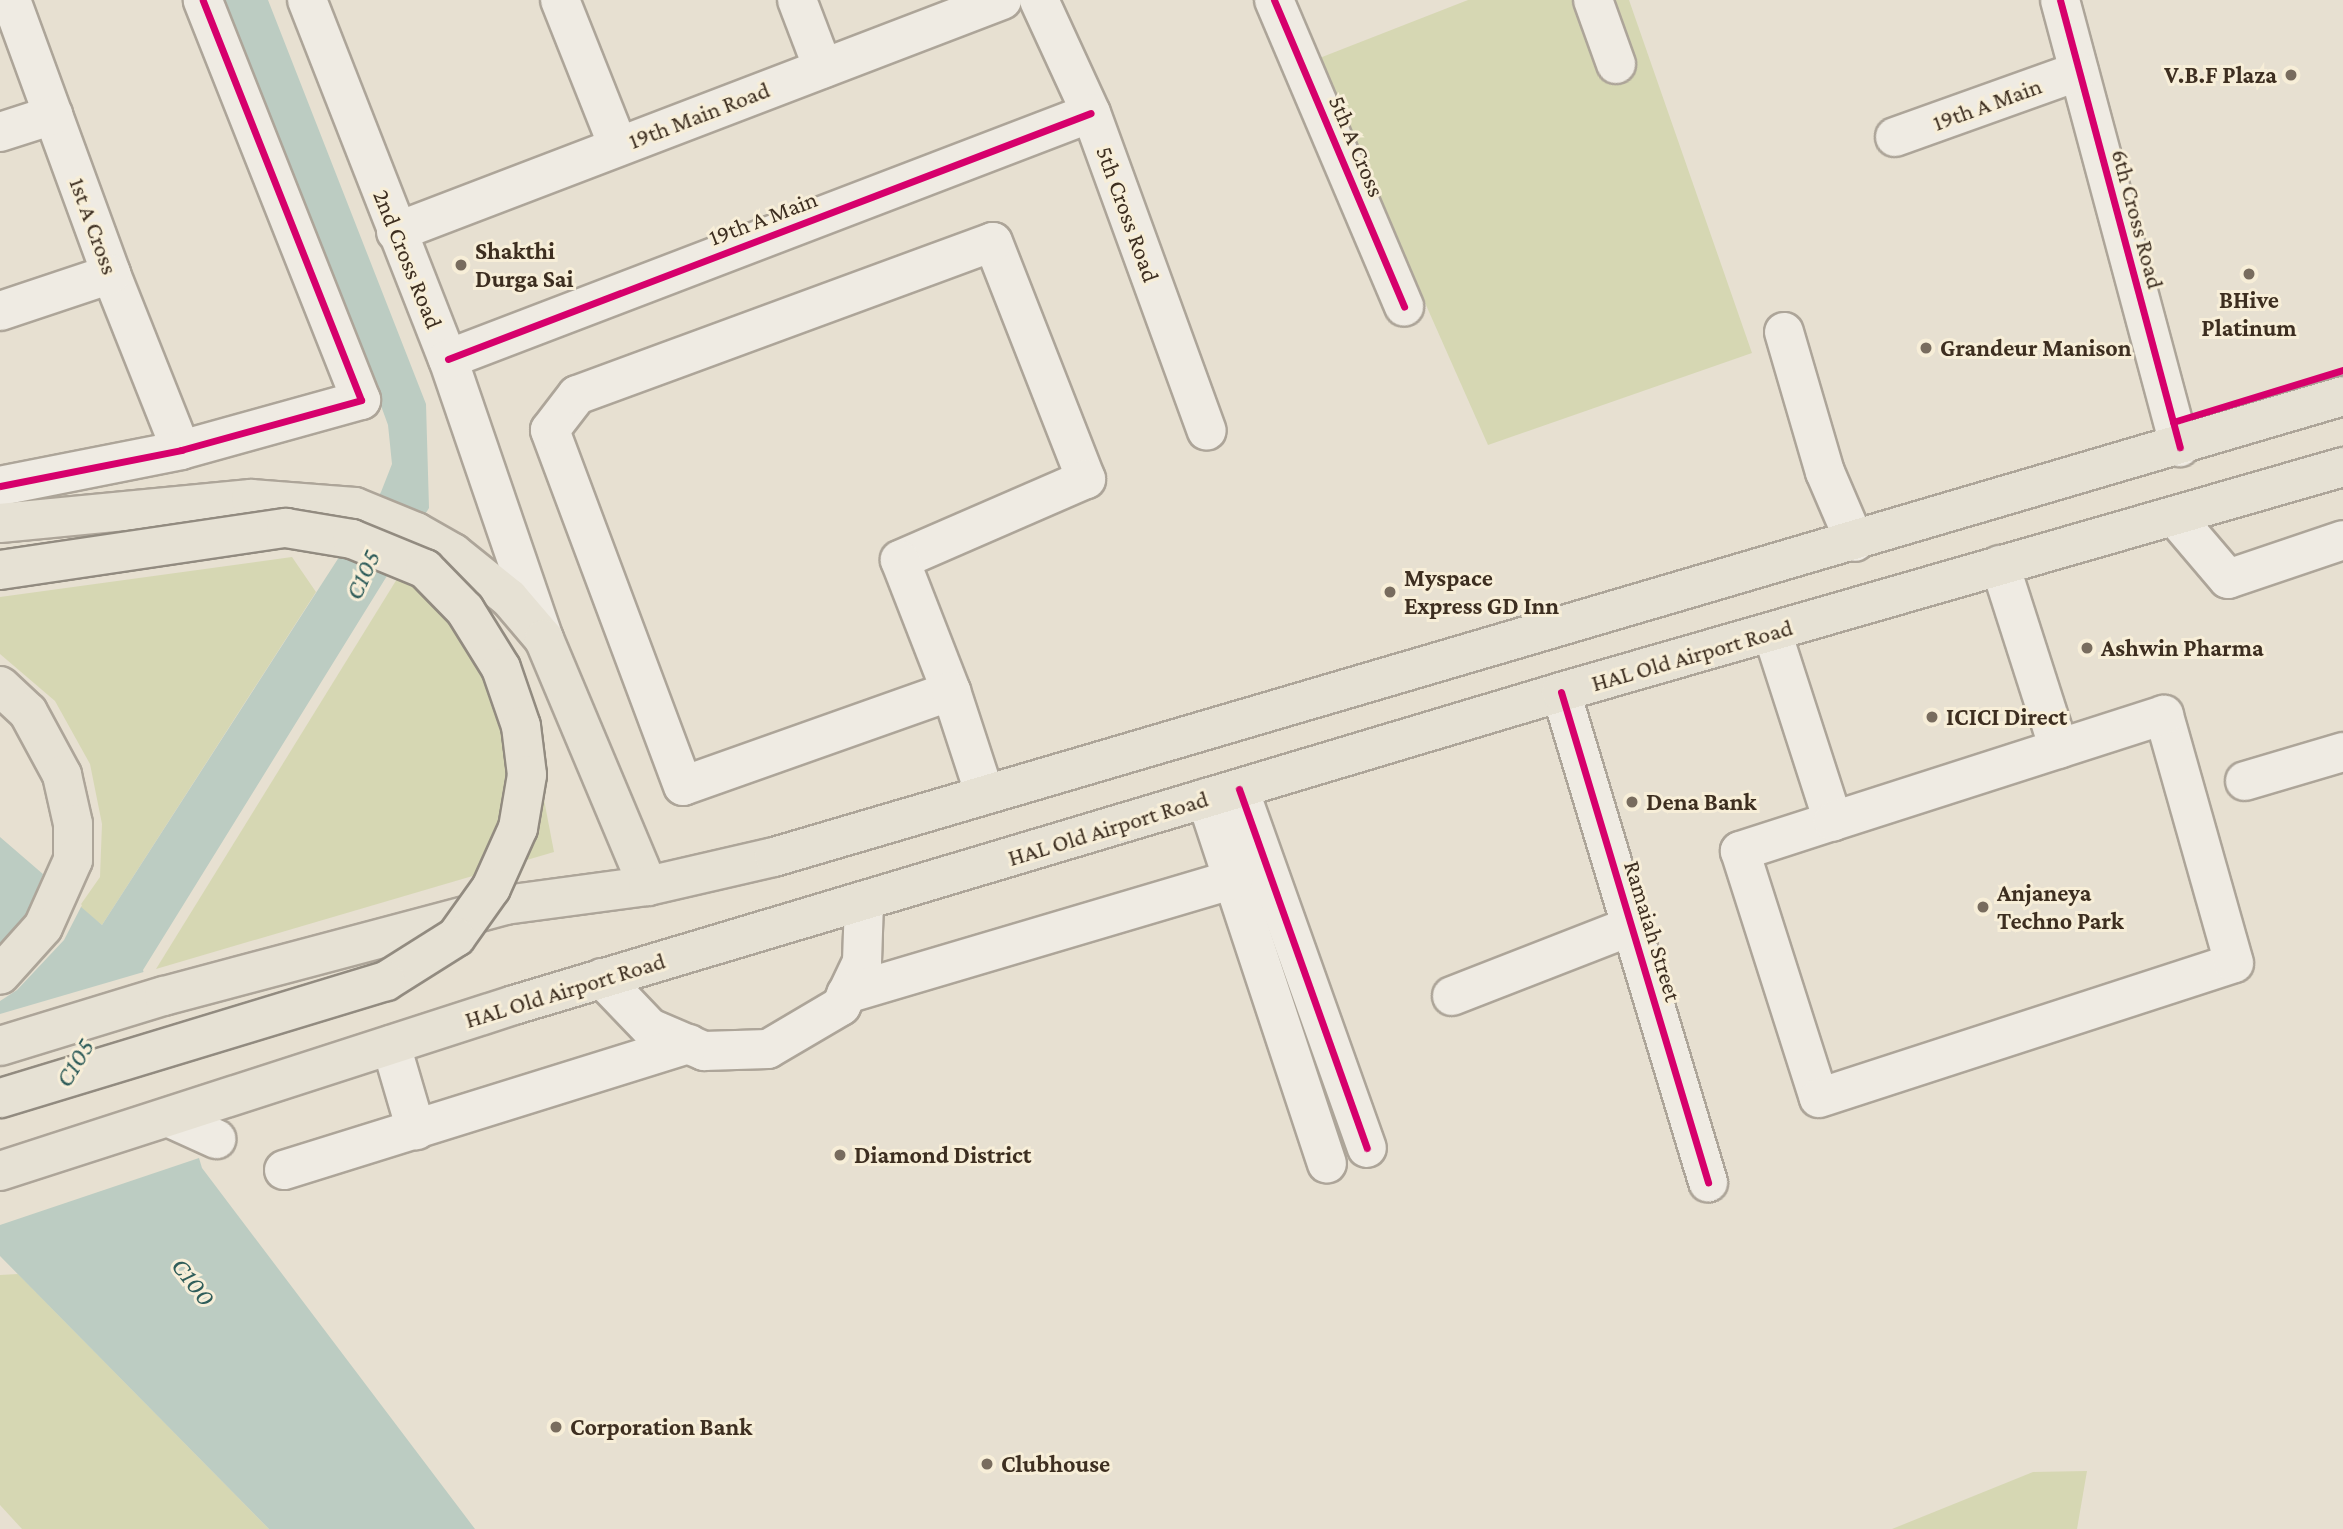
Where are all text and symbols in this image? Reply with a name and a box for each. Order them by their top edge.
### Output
place label: V.B.F Plaza [2164,61,2277,89]
marker: V.B.F Plaza [2283,67,2299,83]
street label: 19th A Main [1929,71,2045,137]
street label: 19th Main Road [624,75,774,155]
street label: 5th A Cross [1323,91,1391,201]
street label: 5th Cross Road [1090,142,1166,286]
street label: 6th Cross Road [2106,146,2170,292]
street label: 1st A Cross [63,174,125,278]
street label: 19th A Main [705,184,821,252]
street label: 2nd Cross Road [367,185,449,333]
place label: Shakthi Durga Sai [475,237,573,293]
marker: Shakthi Durga Sai [453,257,469,273]
marker: BHive Platinum [2241,266,2257,282]
place label: BHive Platinum [2201,286,2297,342]
place label: Grandeur Manison [1940,334,2132,362]
marker: Grandeur Manison [1918,340,1934,356]
water label: C105 [338,545,388,605]
place label: Myspace Express GD Inn [1404,564,1559,620]
marker: Myspace Express GD Inn [1382,584,1398,600]
street label: HAL Old Airport Road [1588,612,1796,698]
place label: Ashwin Pharma [2101,634,2264,662]
marker: Ashwin Pharma [2079,640,2095,656]
place label: ICICI Direct [1946,703,2067,731]
marker: ICICI Direct [1924,709,1940,725]
street label: HAL Old Airport Road [1004,784,1212,872]
place label: Dena Bank [1646,788,1756,816]
marker: Dena Bank [1624,794,1640,810]
street label: Ramaiah Street [1618,857,1688,1005]
place label: Anjaneya Techno Park [1997,879,2124,935]
marker: Anjaneya Techno Park [1975,899,1991,915]
street label: HAL Old Airport Road [461,946,669,1034]
water label: C105 [49,1033,101,1093]
place label: Diamond District [854,1141,1031,1169]
marker: Diamond District [832,1147,848,1163]
water label: C100 [164,1251,222,1313]
place label: Corporation Bank [570,1413,752,1441]
marker: Corporation Bank [548,1419,564,1435]
place label: Clubhouse [1001,1450,1110,1478]
marker: Clubhouse [979,1456,995,1472]

